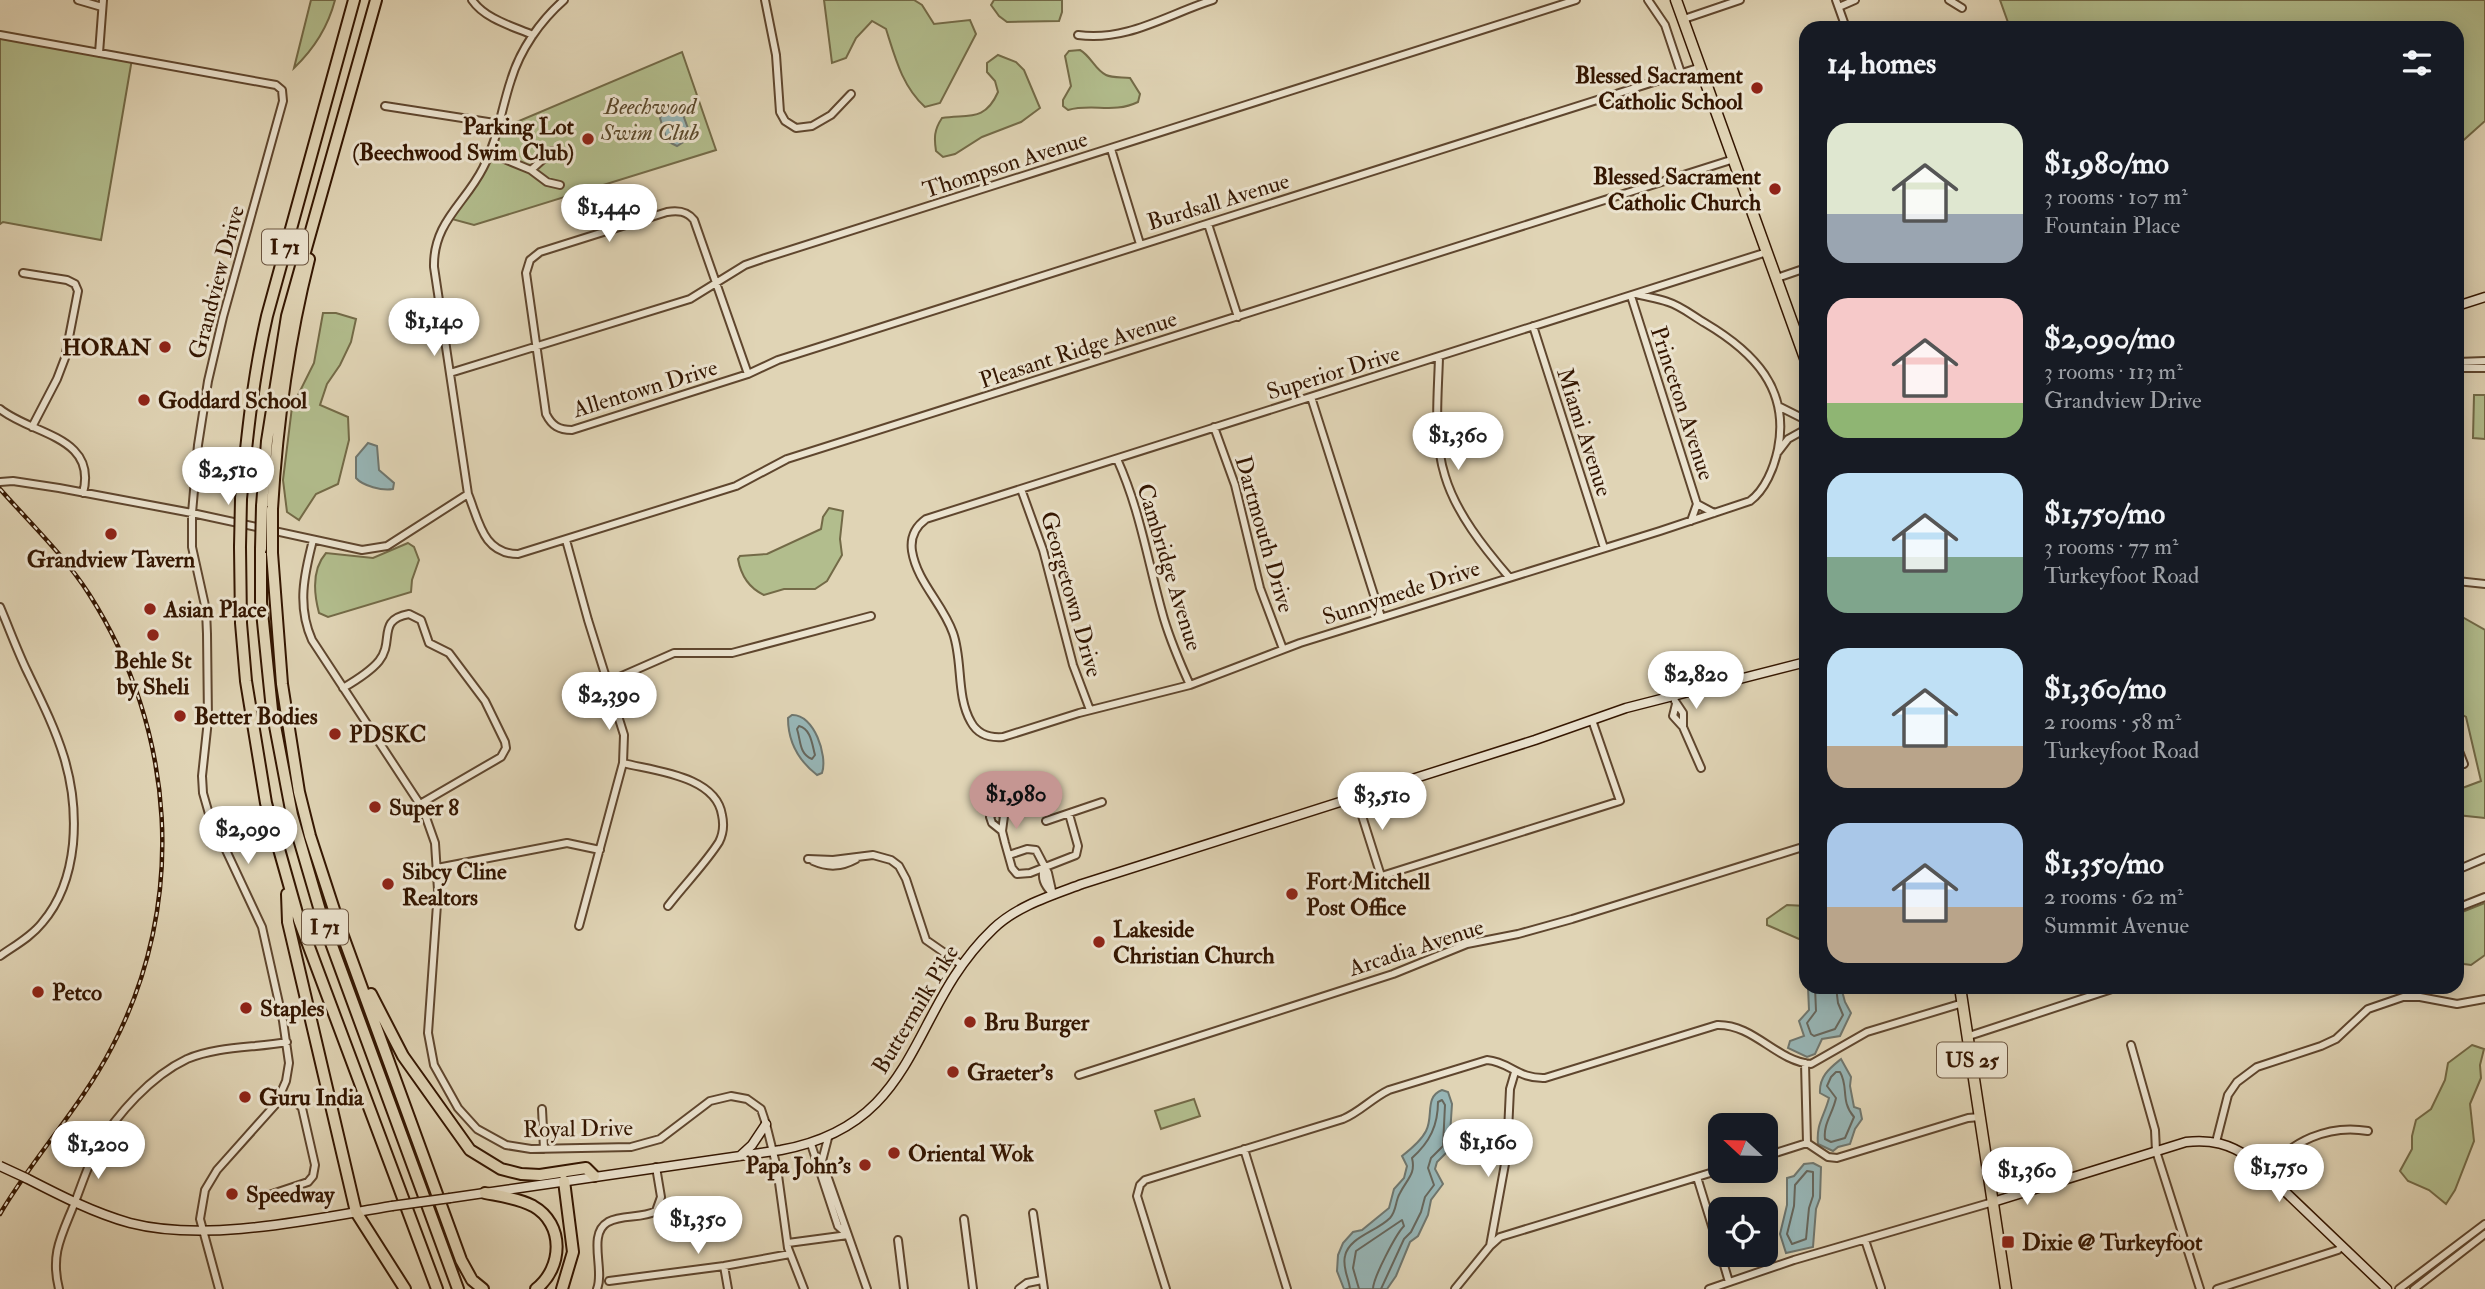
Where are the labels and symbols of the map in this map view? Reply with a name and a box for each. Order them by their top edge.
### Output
place label: Blessed Sacrament Catholic School [1575,61,1744,116]
marker: Blessed Sacrament Catholic School [1749,80,1765,96]
park label: Beechwood Swim Club [600,92,699,147]
place label: Parking Lot (Beechwood Swim Club) [352,112,575,167]
street label: Thompson Avenue [919,124,1092,206]
marker: Parking Lot (Beechwood Swim Club) [580,131,596,147]
place label: Blessed Sacrament Catholic Church [1593,162,1762,217]
street label: Burdsall Avenue [1143,166,1293,237]
marker: Blessed Sacrament Catholic Church [1767,181,1783,197]
pin: $1,440 [552,184,666,244]
street label: Grandview Drive [182,202,251,362]
road number: I 71 [262,230,308,264]
pin: $1,140 [377,298,491,358]
street label: Pleasant Ridge Avenue [976,304,1181,395]
street label: Princeton Avenue [1644,322,1721,484]
place label: HORAN [62,333,151,362]
street label: Superior Drive [1263,338,1404,407]
marker: HORAN [157,339,173,355]
street label: Allentown Drive [568,353,721,424]
street label: Miami Avenue [1550,364,1619,500]
place label: Goddard School [158,386,308,415]
marker: Goddard School [136,392,152,408]
pin: $1,360 [1401,412,1515,472]
pin: $2,510 [171,448,285,507]
street label: Dartmouth Drive [1228,452,1301,616]
street label: Cambridge Avenue [1130,480,1209,655]
street label: Georgetown Drive [1034,508,1109,681]
marker: Grandview Tavern [103,526,119,542]
place label: Grandview Tavern [27,545,195,574]
street label: Sunnymede Drive [1319,553,1484,632]
place label: Asian Place [163,595,267,624]
marker: Asian Place [142,601,158,617]
marker: Behle St by Sheli [145,627,161,643]
place label: Behle St by Sheli [114,646,192,702]
pin: $2,820 [1639,652,1753,711]
pin: $2,390 [552,672,666,732]
place label: Better Bodies [194,702,318,731]
marker: Better Bodies [172,708,188,724]
place label: PDSKC [349,720,426,749]
marker: PDSKC [327,726,343,742]
pin: $1,980 [959,772,1073,831]
pin: $3,510 [1325,772,1439,832]
place label: Super 8 [389,793,459,823]
marker: Super 8 [367,799,383,815]
pin: $2,090 [191,806,305,866]
place label: Sibcy Cline Realtors [402,857,507,912]
place label: Fort Mitchell Post Office [1306,867,1431,922]
marker: Sibcy Cline Realtors [380,876,396,892]
marker: Fort Mitchell Post Office [1284,886,1300,902]
road number: I 71 [302,909,348,944]
street label: Arcadia Avenue [1344,912,1488,983]
place label: Lakeside Christian Church [1113,915,1275,970]
marker: Lakeside Christian Church [1091,934,1107,950]
street label: Buttermilk Pike [866,939,966,1079]
place label: Petco [52,978,102,1007]
marker: Petco [30,984,46,1000]
place label: Staples [260,994,325,1024]
marker: Staples [238,1000,254,1016]
place label: Bru Burger [984,1008,1090,1038]
marker: Bru Burger [962,1014,978,1030]
road number: US 25 [1937,1042,2007,1078]
place label: Graeter's [967,1058,1053,1087]
marker: Graeter's [945,1064,961,1080]
place label: Guru India [259,1083,365,1112]
marker: Guru India [237,1089,253,1105]
street label: Royal Drive [523,1113,634,1144]
north arrow [1708,1113,1778,1183]
pin: $1,160 [1431,1120,1545,1179]
pin: $1,200 [41,1122,155,1181]
place label: Oriental Wok [908,1139,1035,1168]
pin: $1,750 [2222,1144,2336,1204]
marker: Oriental Wok [886,1145,902,1161]
pin: $1,360 [1970,1148,2084,1207]
place label: Papa John's [746,1151,851,1181]
marker: Papa John's [857,1157,873,1173]
place label: Speedway [246,1180,335,1210]
marker: Speedway [224,1186,240,1202]
pin: $1,350 [641,1196,755,1256]
place label: Dixie @ Turkeyfoot [2022,1228,2203,1258]
marker: Dixie @ Turkeyfoot [2000,1234,2016,1250]

